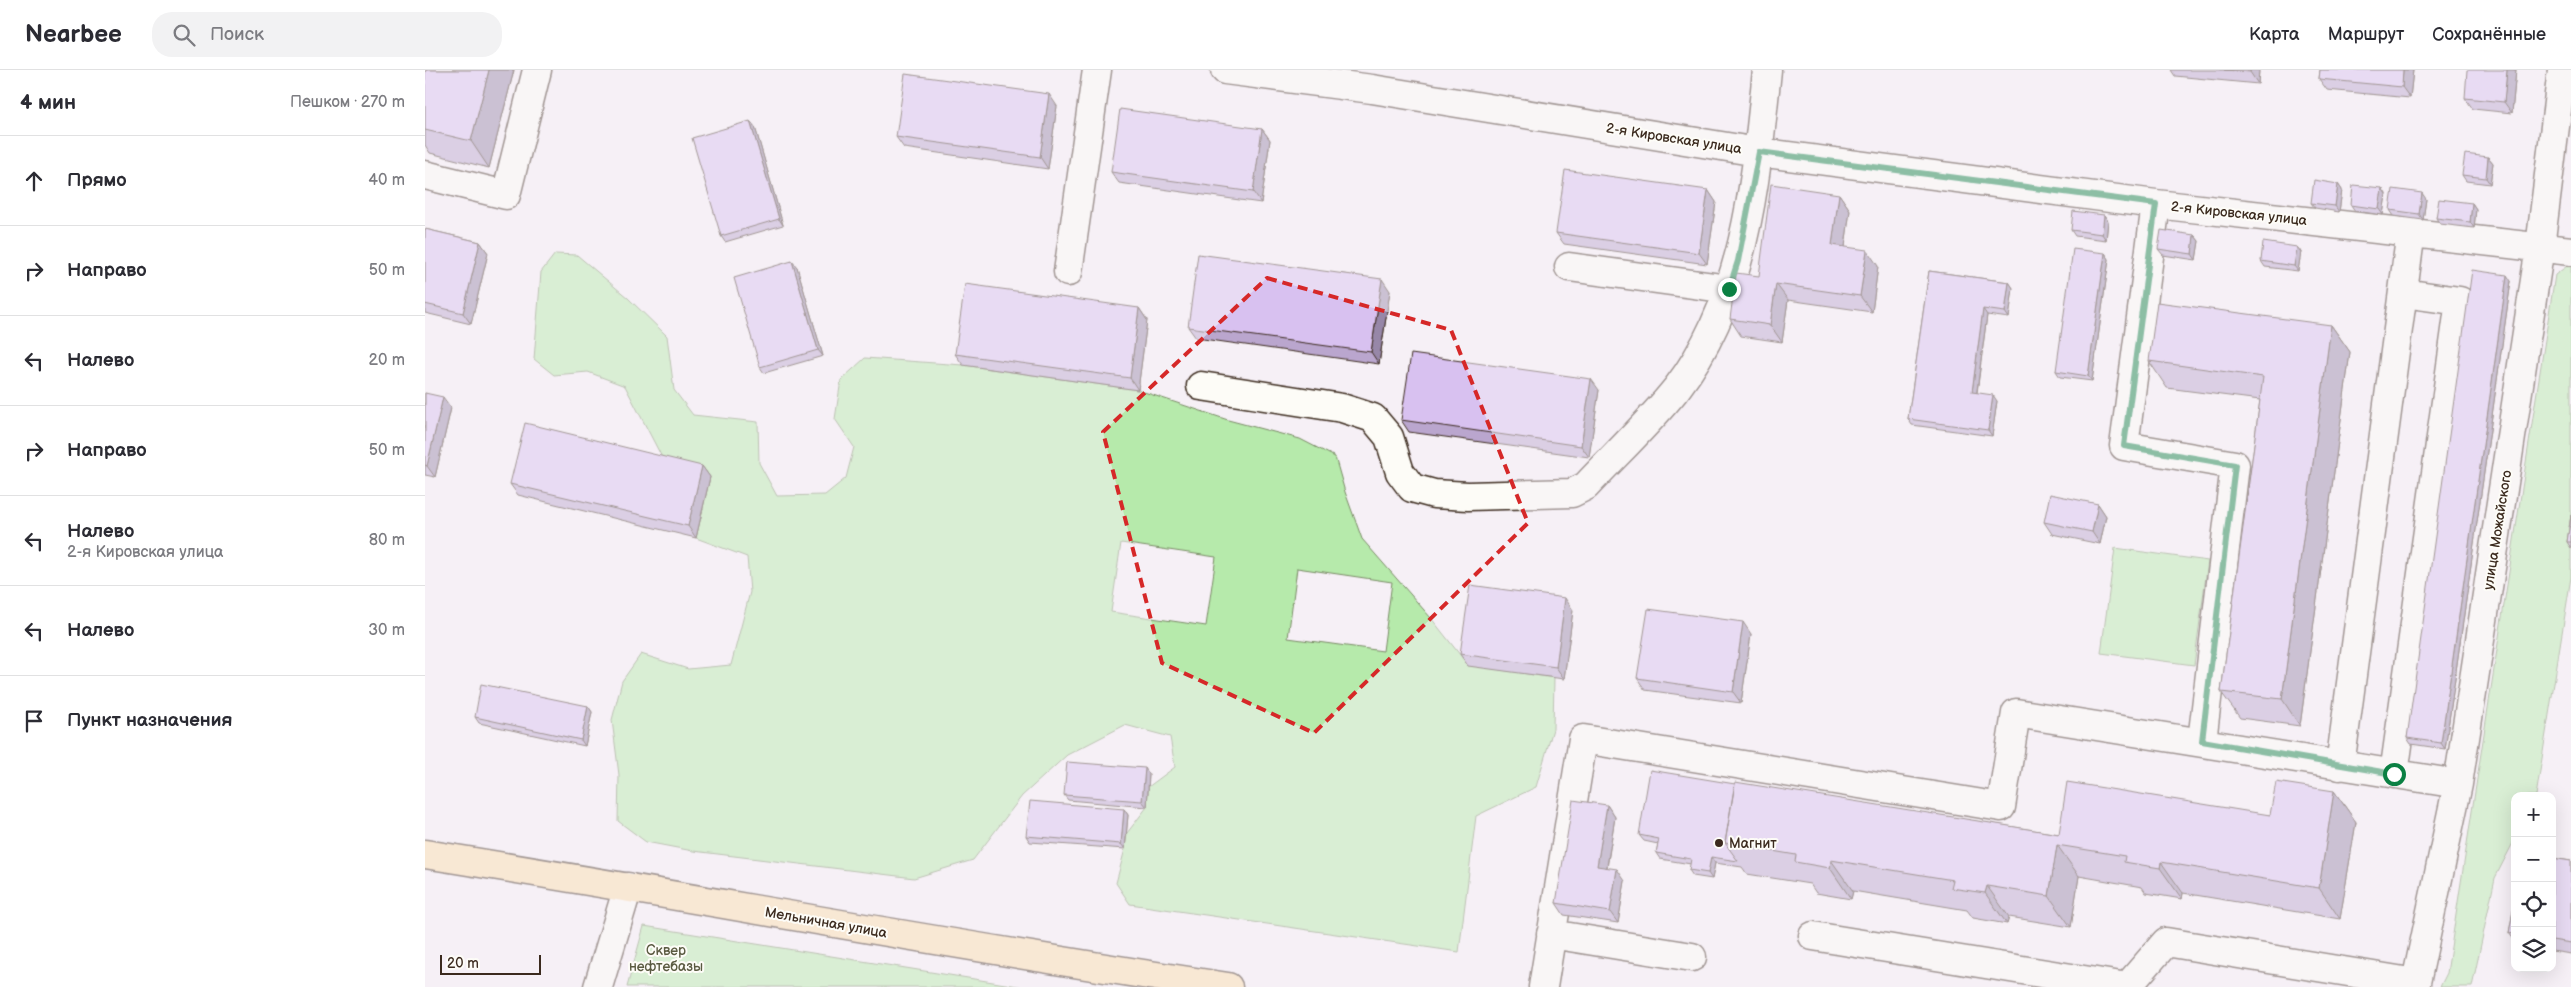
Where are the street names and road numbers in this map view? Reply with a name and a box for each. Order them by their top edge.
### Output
street label: 2-я Кировская улица [1605,119,1744,158]
street label: 2-я Кировская улица [2170,198,2309,229]
street label: улица Можайского [2480,469,2515,591]
street label: Мельничная улица [763,903,889,942]

